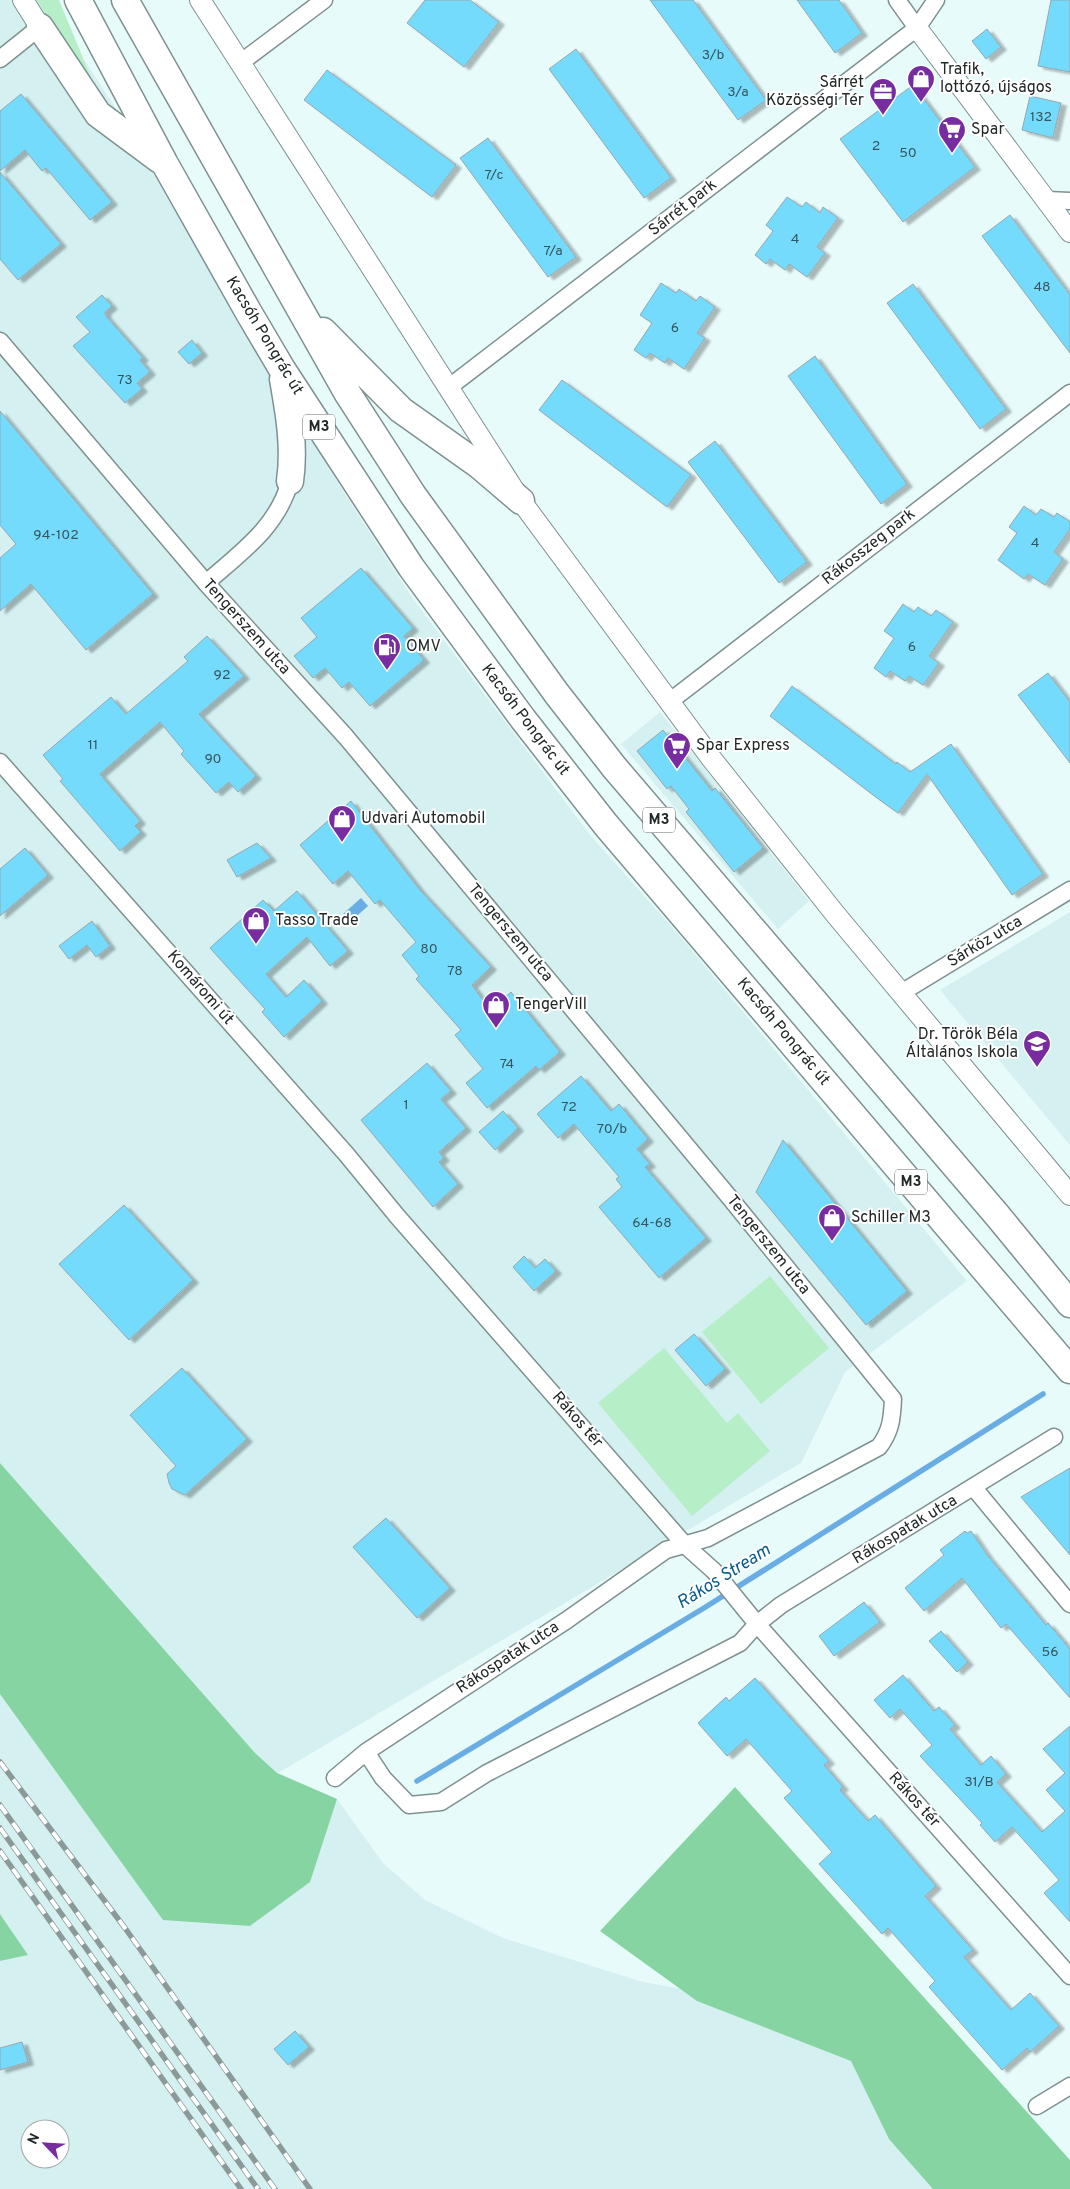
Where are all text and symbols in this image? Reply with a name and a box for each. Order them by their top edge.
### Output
house number: 3/b [702,47,724,64]
place label: Trafik, lottózó, újságos [940,60,1052,98]
shop icon: Trafik, lottózó, újságos [906,64,936,103]
place label: Sárrét Közösségi Tér [766,73,864,111]
office icon: Sárrét Közösségi Tér [868,77,898,116]
house number: 3/a [727,84,749,101]
house number: 132 [1030,109,1052,126]
supermarket icon: Spar [937,115,967,154]
place label: Spar [971,120,1005,140]
house number: 2 [872,138,880,155]
house number: 50 [899,145,917,162]
house number: 7/c [485,167,503,184]
street label: Sárrét park [645,175,721,241]
house number: 4 [791,231,799,248]
house number: 7/a [543,243,563,260]
street label: Kacsóh Pongrác út [221,273,307,399]
house number: 48 [1033,279,1051,296]
house number: 6 [671,320,679,337]
house number: 73 [117,372,133,389]
road number: M3 [303,414,335,440]
street label: Rákosszeg park [818,504,920,590]
house number: 94-102 [33,527,79,544]
house number: 4 [1031,535,1039,552]
street label: Tengerszem utca [198,575,294,679]
fuel station icon: OMV [372,632,402,671]
place label: OMV [406,637,441,657]
house number: 6 [908,639,916,656]
street label: Kacsóh Pongrác út [476,660,574,780]
house number: 92 [214,667,230,684]
supermarket icon: Spar Express [662,731,692,770]
place label: Spar Express [696,736,790,756]
house number: 11 [88,737,98,754]
house number: 90 [204,751,222,768]
shop icon: Udvari Automobil [327,804,357,843]
road number: M3 [643,808,675,832]
place label: Udvari Automobil [361,809,485,829]
street label: Tengerszem utca [463,880,557,986]
shop icon: Tasso Trade [241,906,271,945]
place label: Tasso Trade [275,911,359,931]
street label: Sárköz utca [944,912,1026,972]
house number: 80 [420,941,438,958]
street label: Komáromi út [162,947,238,1029]
house number: 78 [447,963,463,980]
street label: Kacsóh Pongrác út [732,974,834,1090]
shop icon: TengerVill [481,990,511,1029]
place label: TengerVill [515,995,587,1015]
place label: Dr. Török Béla Általános Iskola [905,1025,1018,1063]
school or university icon: Dr. Török Béla Általános Iskola [1022,1029,1052,1068]
house number: 74 [500,1056,514,1073]
house number: 1 [403,1097,409,1114]
house number: 72 [561,1099,577,1116]
house number: 70/b [597,1121,627,1138]
road number: M3 [895,1170,927,1194]
street label: Tengerszem utca [722,1191,814,1299]
shop icon: Schiller M3 [817,1203,847,1242]
place label: Schiller M3 [851,1208,931,1228]
house number: 64-68 [632,1215,672,1232]
street label: Rákos tér [547,1388,607,1452]
street label: Rákospatak utca [849,1491,961,1569]
water label: Rákos Stream [673,1539,775,1615]
street label: Rákospatak utca [453,1617,563,1699]
house number: 56 [1041,1644,1059,1661]
street label: Rákos tér [884,1768,944,1832]
house number: 31/B [964,1774,994,1791]
north arrow [20,2119,70,2169]
text: N [25,2131,44,2147]

